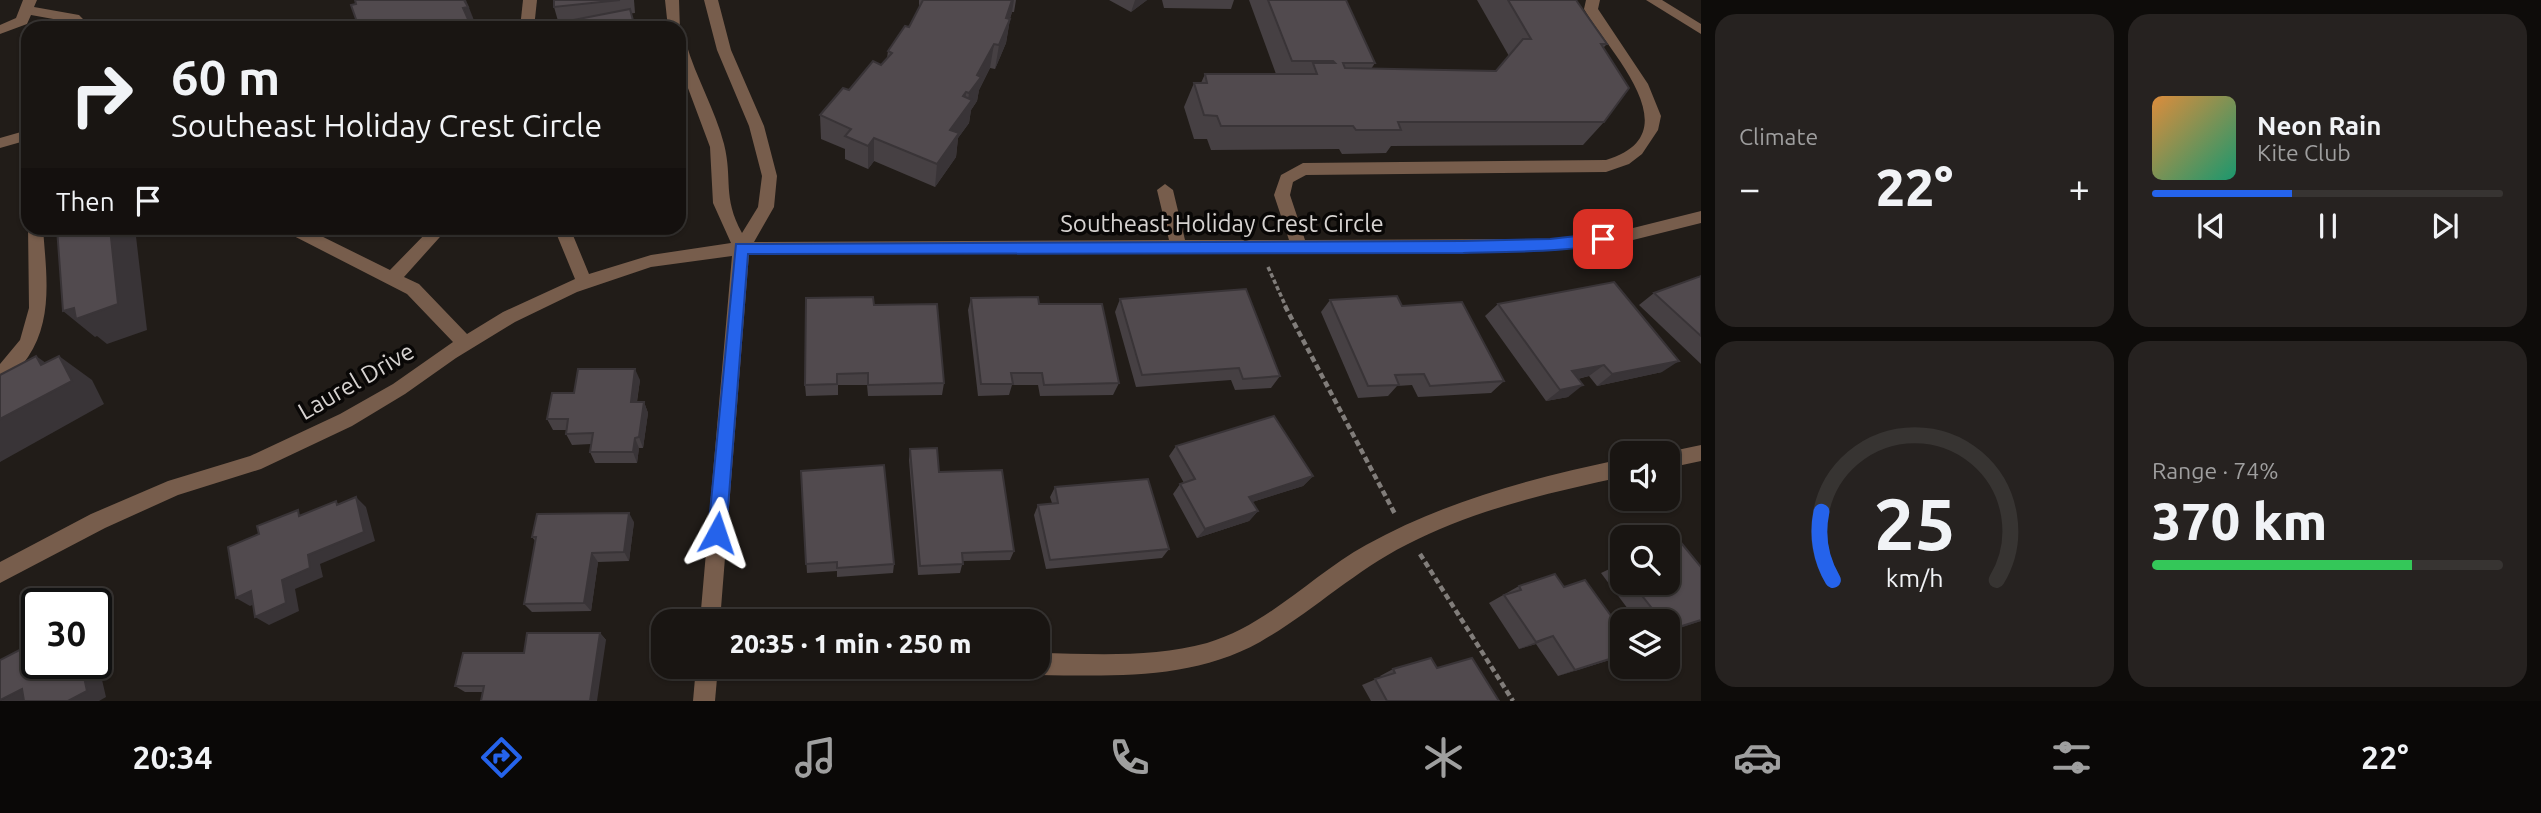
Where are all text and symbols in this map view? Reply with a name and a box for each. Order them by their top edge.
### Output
icon: right [56,49,147,140]
text: 60 m [171,49,280,104]
text: Southeast Holiday Crest Circle [171,107,602,143]
text: Neon Rain [2257,111,2382,140]
text: Climate [1739,124,1818,149]
text: Kite Club [2257,140,2351,165]
text: 22° [1876,158,1953,216]
text: − [1739,167,1760,209]
text: + [2069,167,2090,209]
icon: arrive [129,182,167,220]
text: Then [56,187,115,216]
icon: previous [2192,207,2230,245]
icon: pause [2309,207,2347,245]
icon: next [2426,207,2464,245]
pin [1573,209,1633,269]
street label: Southeast Holiday Crest Circle [1060,210,1384,237]
icon: arrive [1584,220,1622,258]
street label: Laurel Drive [293,337,419,425]
map controls [1610,441,1680,679]
button: sound [1610,441,1680,511]
text: Range · 74% [2152,458,2279,483]
text: 25 [1873,482,1956,564]
text: 370 km [2152,492,2327,550]
position arrow [680,496,754,570]
button: search [1610,525,1680,595]
text: km/h [1886,564,1943,592]
speed limit sign: 30 [21,588,112,679]
button: layers [1610,609,1680,679]
text: 20:35 · 1 min · 250 m [730,629,971,658]
icon: directions [477,733,526,782]
icon: music [791,733,840,782]
icon: phone [1105,733,1154,782]
icon: climate [1419,733,1468,782]
icon: car [1733,733,1782,782]
icon: filters [2047,733,2096,782]
text: 20:34 [132,739,213,775]
text: 22° [2361,739,2409,775]

